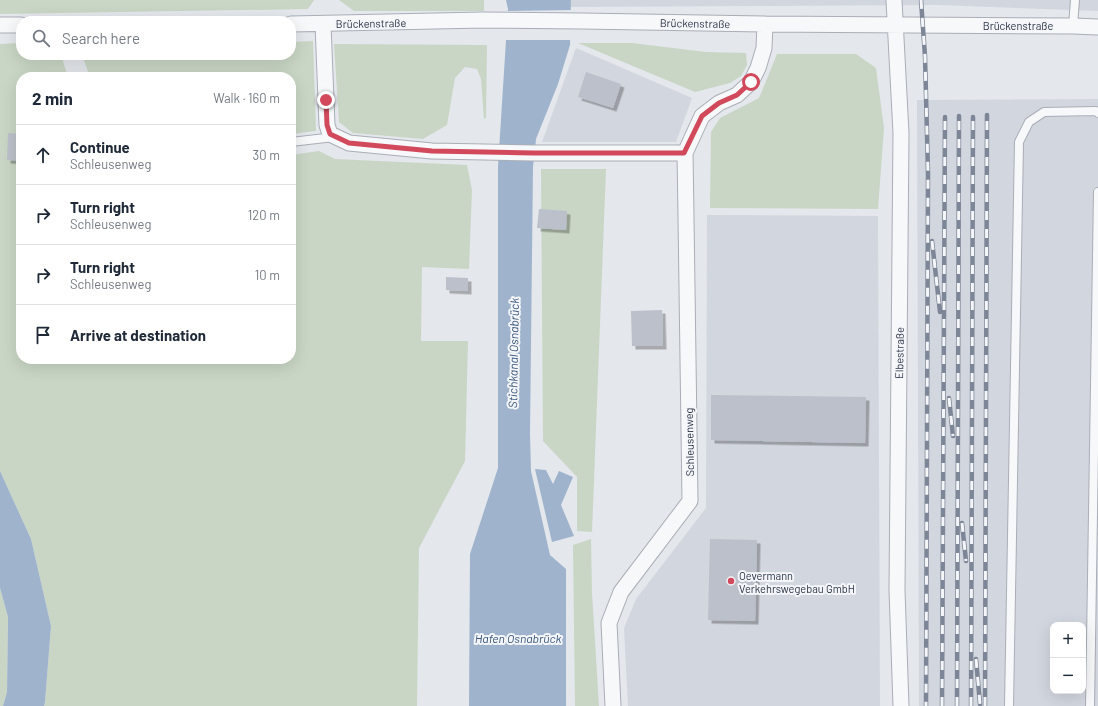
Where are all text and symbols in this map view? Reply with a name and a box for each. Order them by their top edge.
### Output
search box [16,16,296,60]
street label: Brückenstraße [336,16,406,30]
street label: Brückenstraße [660,16,730,30]
street label: Brückenstraße [983,19,1053,32]
icon: search [30,27,52,49]
text: Search here [62,29,140,47]
route start [742,73,760,91]
text: 2 min [32,88,73,108]
text: Walk · 160 m [213,90,280,106]
route end [317,91,335,109]
text: Continue [70,138,130,156]
icon: ahead [32,144,54,166]
text: 30 m [253,147,280,163]
text: Schleusenweg [70,156,151,172]
text: Turn right [70,198,135,216]
icon: right [32,204,54,226]
text: 120 m [248,207,280,223]
text: Schleusenweg [70,216,151,232]
text: Turn right [70,258,135,276]
icon: right [32,264,54,286]
text: 10 m [255,267,280,283]
text: Schleusenweg [70,276,151,292]
water label: Stichkanal Osnabrück [505,298,521,408]
icon: arrive [32,324,54,346]
text: Arrive at destination [70,326,206,344]
street label: Elbestraße [892,327,906,379]
street label: Schleusenweg [682,407,696,477]
place label: Oevermann Verkehrswegebau GmbH [739,569,855,595]
marker: Oevermann Verkehrswegebau GmbH [726,576,736,586]
map controls [1050,622,1086,694]
button: + [1050,622,1086,658]
water label: Hafen Osnabrück [475,631,561,645]
button: − [1050,658,1086,694]

